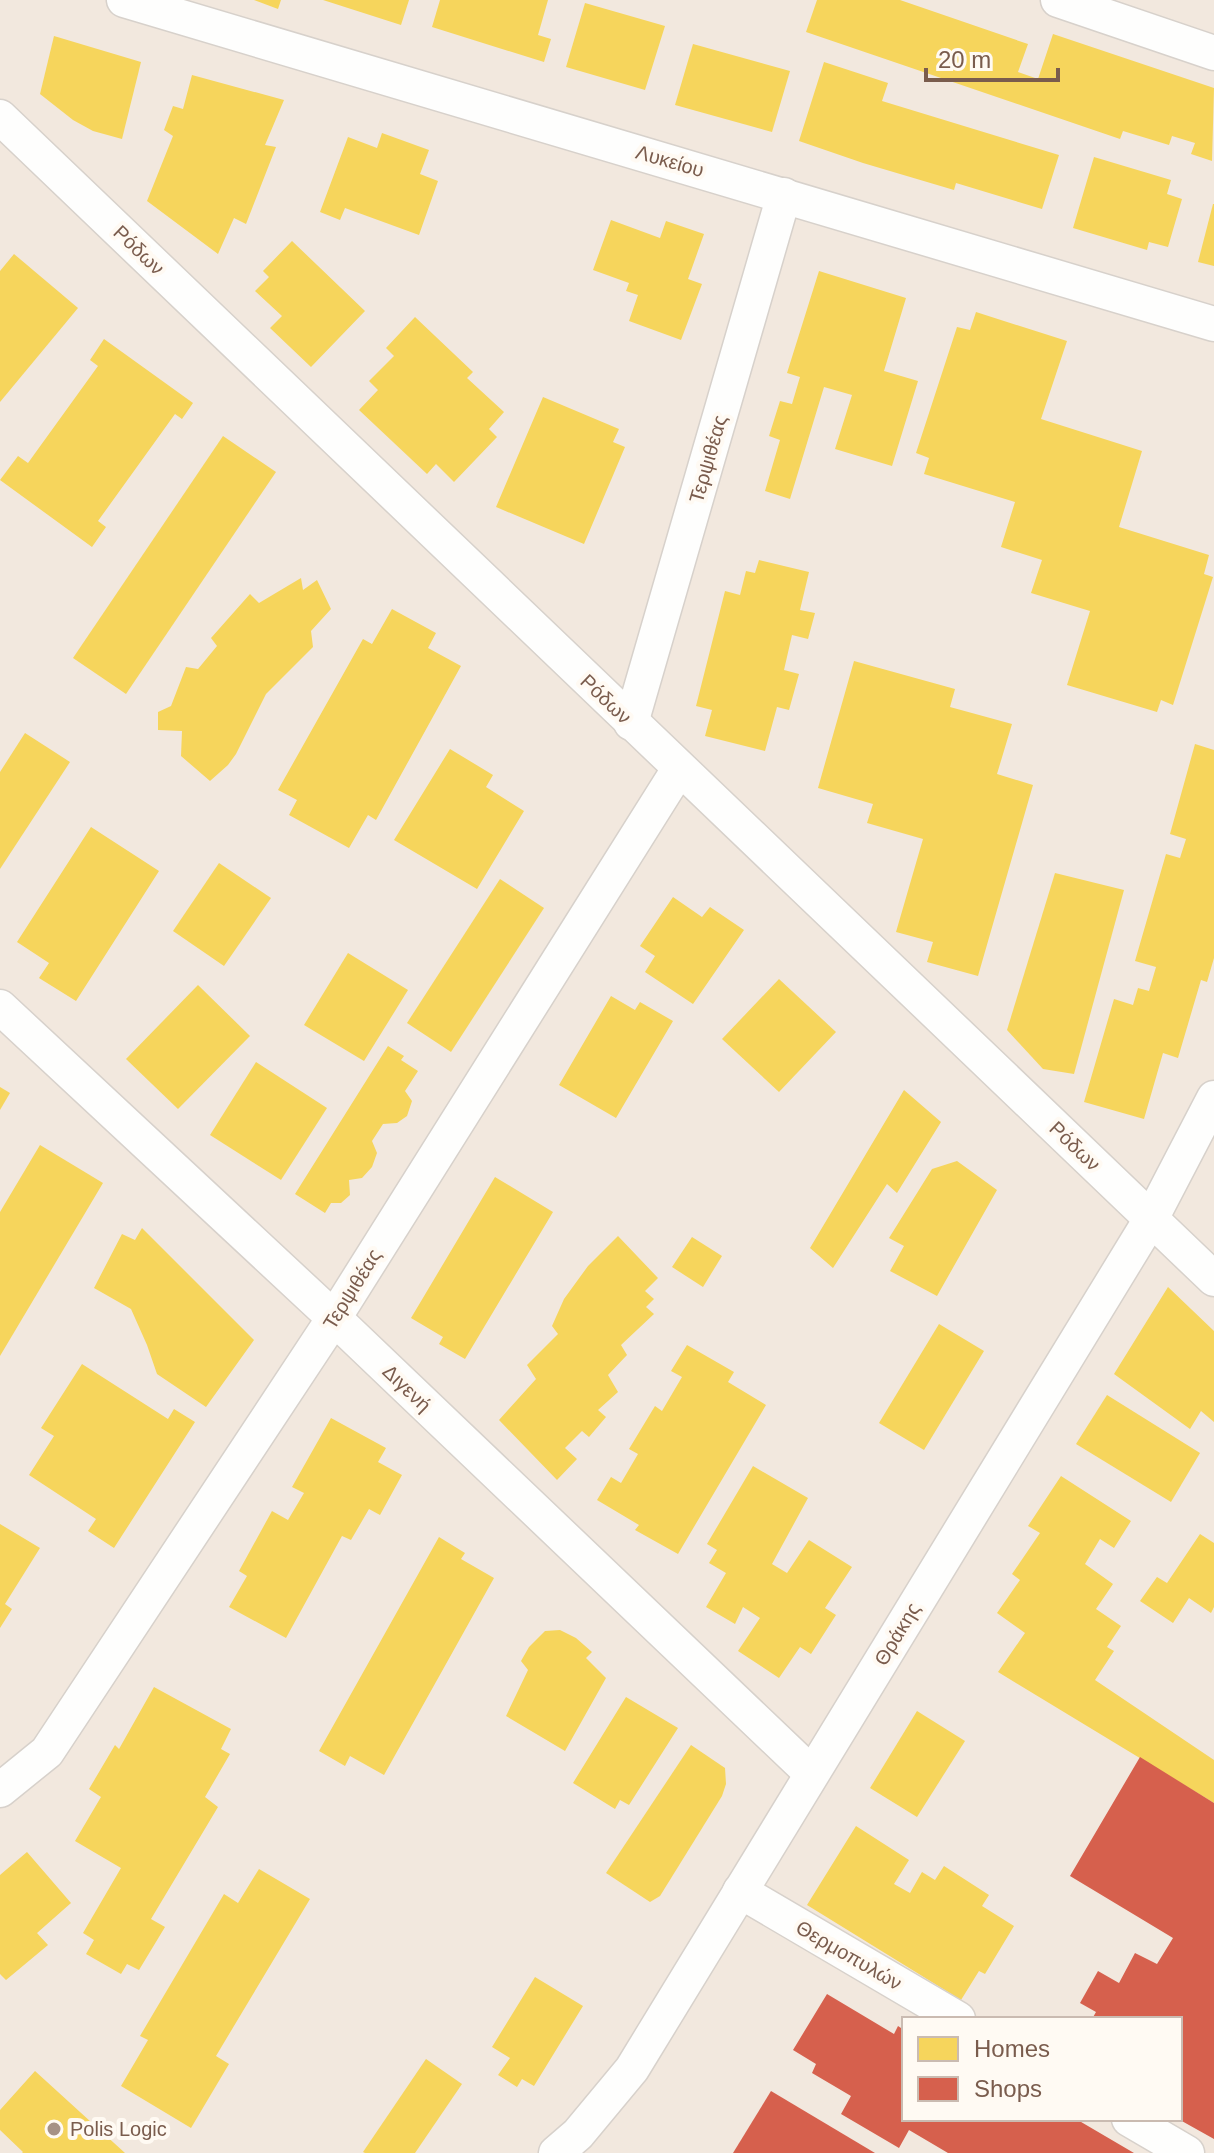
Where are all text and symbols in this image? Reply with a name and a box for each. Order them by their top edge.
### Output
scale bar [926,32,1058,82]
text: 20 m [938,46,991,73]
street label: Λυκείου [633,141,707,181]
street label: Ρόδων [109,221,169,279]
street label: Τερψιθέας [685,412,731,505]
street label: Ρόδων [576,670,636,728]
street label: Ρόδων [1045,1117,1105,1175]
street label: Τερψιθέας [319,1245,385,1333]
street label: Διγενή [379,1360,435,1416]
street label: Θράκης [870,1598,924,1669]
street label: Θερμοπυλών [792,1916,906,1994]
legend [902,2017,1182,2121]
text: Homes [974,2035,1050,2062]
text: Shops [974,2075,1042,2102]
place label: Polis Logic [70,2118,167,2140]
marker: Polis Logic [45,2120,63,2138]

